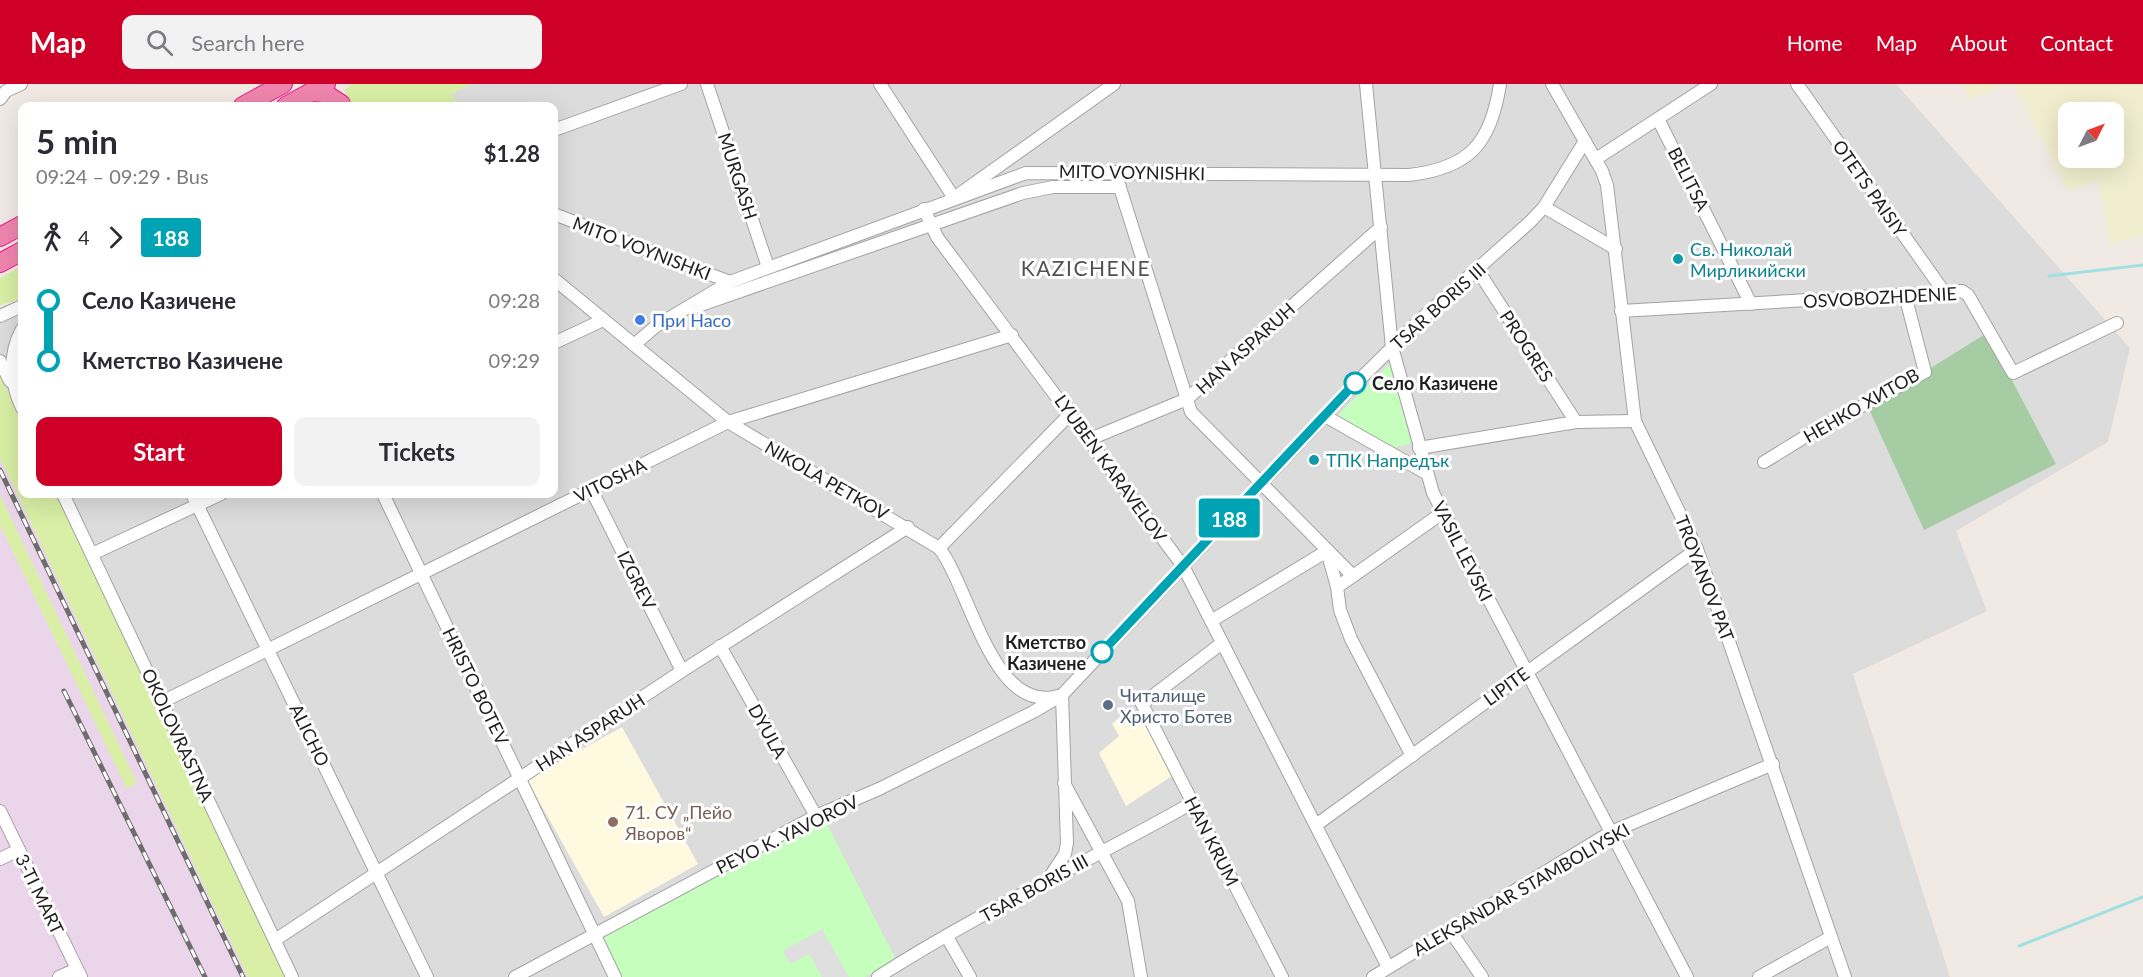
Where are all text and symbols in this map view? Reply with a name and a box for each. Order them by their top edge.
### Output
search box [122,15,542,69]
text: Map [30,25,86,59]
icon: search [143,26,176,59]
text: Search here [191,29,305,56]
text: Home [1787,30,1843,55]
text: Map [1876,30,1917,55]
text: About [1950,30,2007,55]
text: Contact [2040,30,2113,55]
north arrow [2058,102,2124,168]
map controls [2058,102,2124,168]
text: 5 min [36,121,118,161]
street label: MURGASH [714,130,762,222]
street label: OTETS PAISIY [1829,135,1912,241]
text: $1.28 [484,140,540,167]
street label: BELITSA [1664,143,1715,215]
street label: MITO VOYNISHKI [1059,160,1205,184]
text: 09:24 – 09:29 · Bus [36,164,209,188]
street label: MITO VOYNISHKI [570,212,714,284]
icon: walk [36,221,69,254]
icon: forward [99,221,132,254]
text: 4 [78,225,90,249]
text: 188 [153,225,189,250]
place label: Св. Николай Мирликийски [1690,238,1806,281]
marker: Св. Николай Мирликийски [1671,252,1685,266]
district label: KAZICHENE [1021,255,1151,280]
street label: TSAR BORIS III [1386,258,1490,354]
street label: OSVOBOZHDENIE [1803,282,1957,312]
text: Село Казичене [82,287,236,314]
text: 09:28 [489,288,540,312]
street label: HAN ASPARUH [1191,298,1299,398]
street label: PROGRES [1496,306,1558,386]
place label: При Насо [652,309,731,331]
marker: При Насо [633,313,647,327]
text: Кметство Казичене [82,347,283,374]
text: 09:29 [489,348,540,372]
street label: НЕНКО ХИТОВ [1799,363,1923,447]
marker: Село Казичене [1344,372,1366,394]
place label: Село Казичене [1372,372,1498,394]
street label: LYUBEN KARAVELOV [1050,390,1172,546]
button: Start [36,417,282,486]
button: Tickets [294,417,540,486]
street label: NIKOLA PETKOV [761,436,893,525]
place label: ТПК Напредък [1326,449,1450,471]
street label: VITOSHA [570,453,650,507]
marker: ТПК Напредък [1307,453,1321,467]
street label: VASIL LEVSKI [1428,497,1498,605]
line badge: 188 [1194,498,1264,538]
text: 188 [1211,506,1247,531]
street label: TROYANOV PAT [1671,512,1739,644]
street label: IZGREV [613,547,661,614]
street label: HRISTO BOTEV [438,624,514,749]
place label: Кметство Казичене [1005,631,1086,674]
marker: Кметство Казичене [1091,641,1113,663]
street label: LIPITE [1479,662,1533,710]
street label: OKOLOVRASTNA [137,665,219,806]
place label: Читалище Христо Ботев [1120,684,1232,727]
street label: HAN ASPARUH [531,688,649,776]
marker: Читалище Христо Ботев [1101,698,1115,712]
street label: ALICHO [286,700,334,770]
street label: DYULA [744,700,792,763]
street label: PEYO K. YAVOROV [712,790,863,878]
street label: HAN KRUM [1180,793,1244,889]
place label: 71. СУ „Пейо Яворов“ [624,801,732,844]
marker: 71. СУ „Пейо Яворов“ [606,815,620,829]
street label: ALEKSANDAR STAMBOLIYSKI [1409,818,1633,960]
street label: TSAR BORIS III [976,849,1092,927]
street label: 3-TI MART [11,850,69,938]

